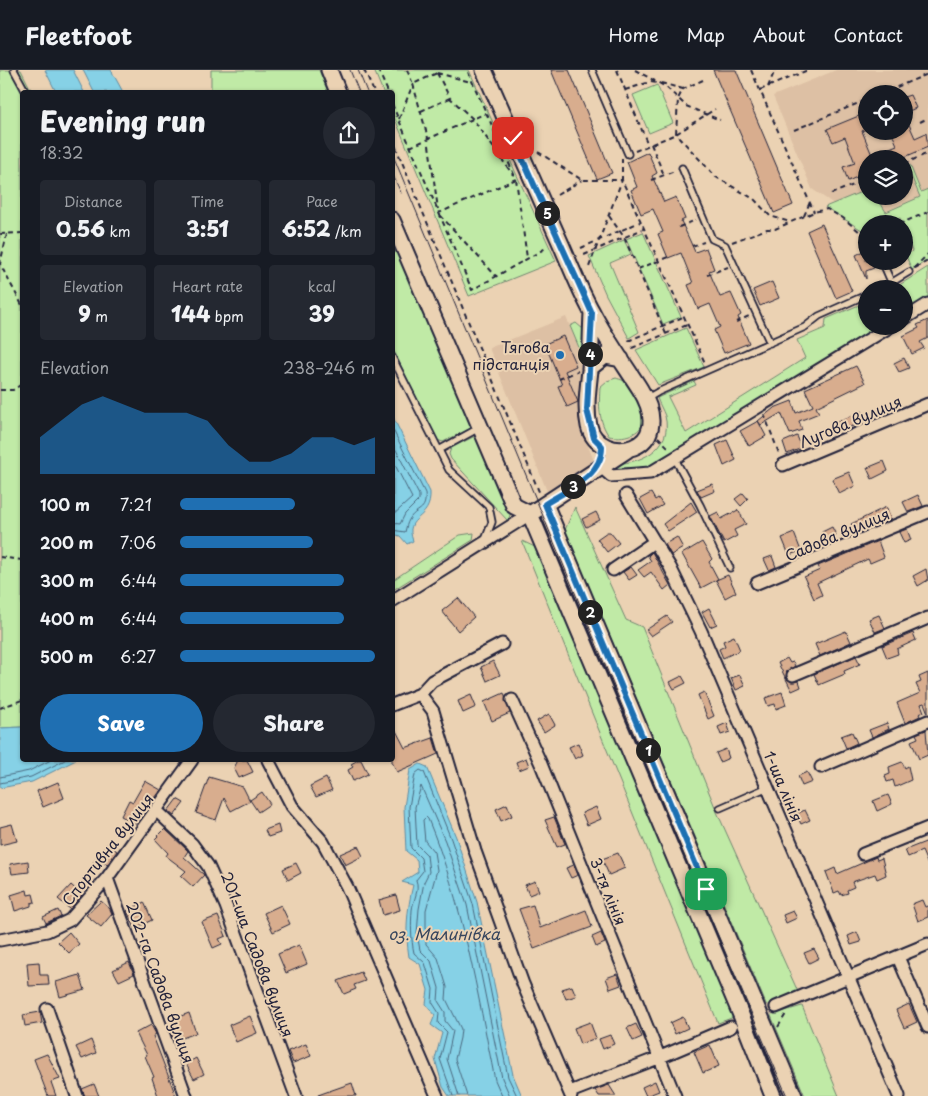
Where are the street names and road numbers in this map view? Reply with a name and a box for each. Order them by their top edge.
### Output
street label: Лугова вулиця [795,389,905,453]
street label: Садова вулиця [781,502,893,566]
street label: 1-ша лінія [759,747,809,825]
street label: Спортивна вулиця [56,788,158,910]
street label: 3-тя лінія [585,854,633,928]
street label: 201-ша Садова вулиця [216,868,300,1040]
street label: 202-га Садова вулиця [121,898,201,1066]

